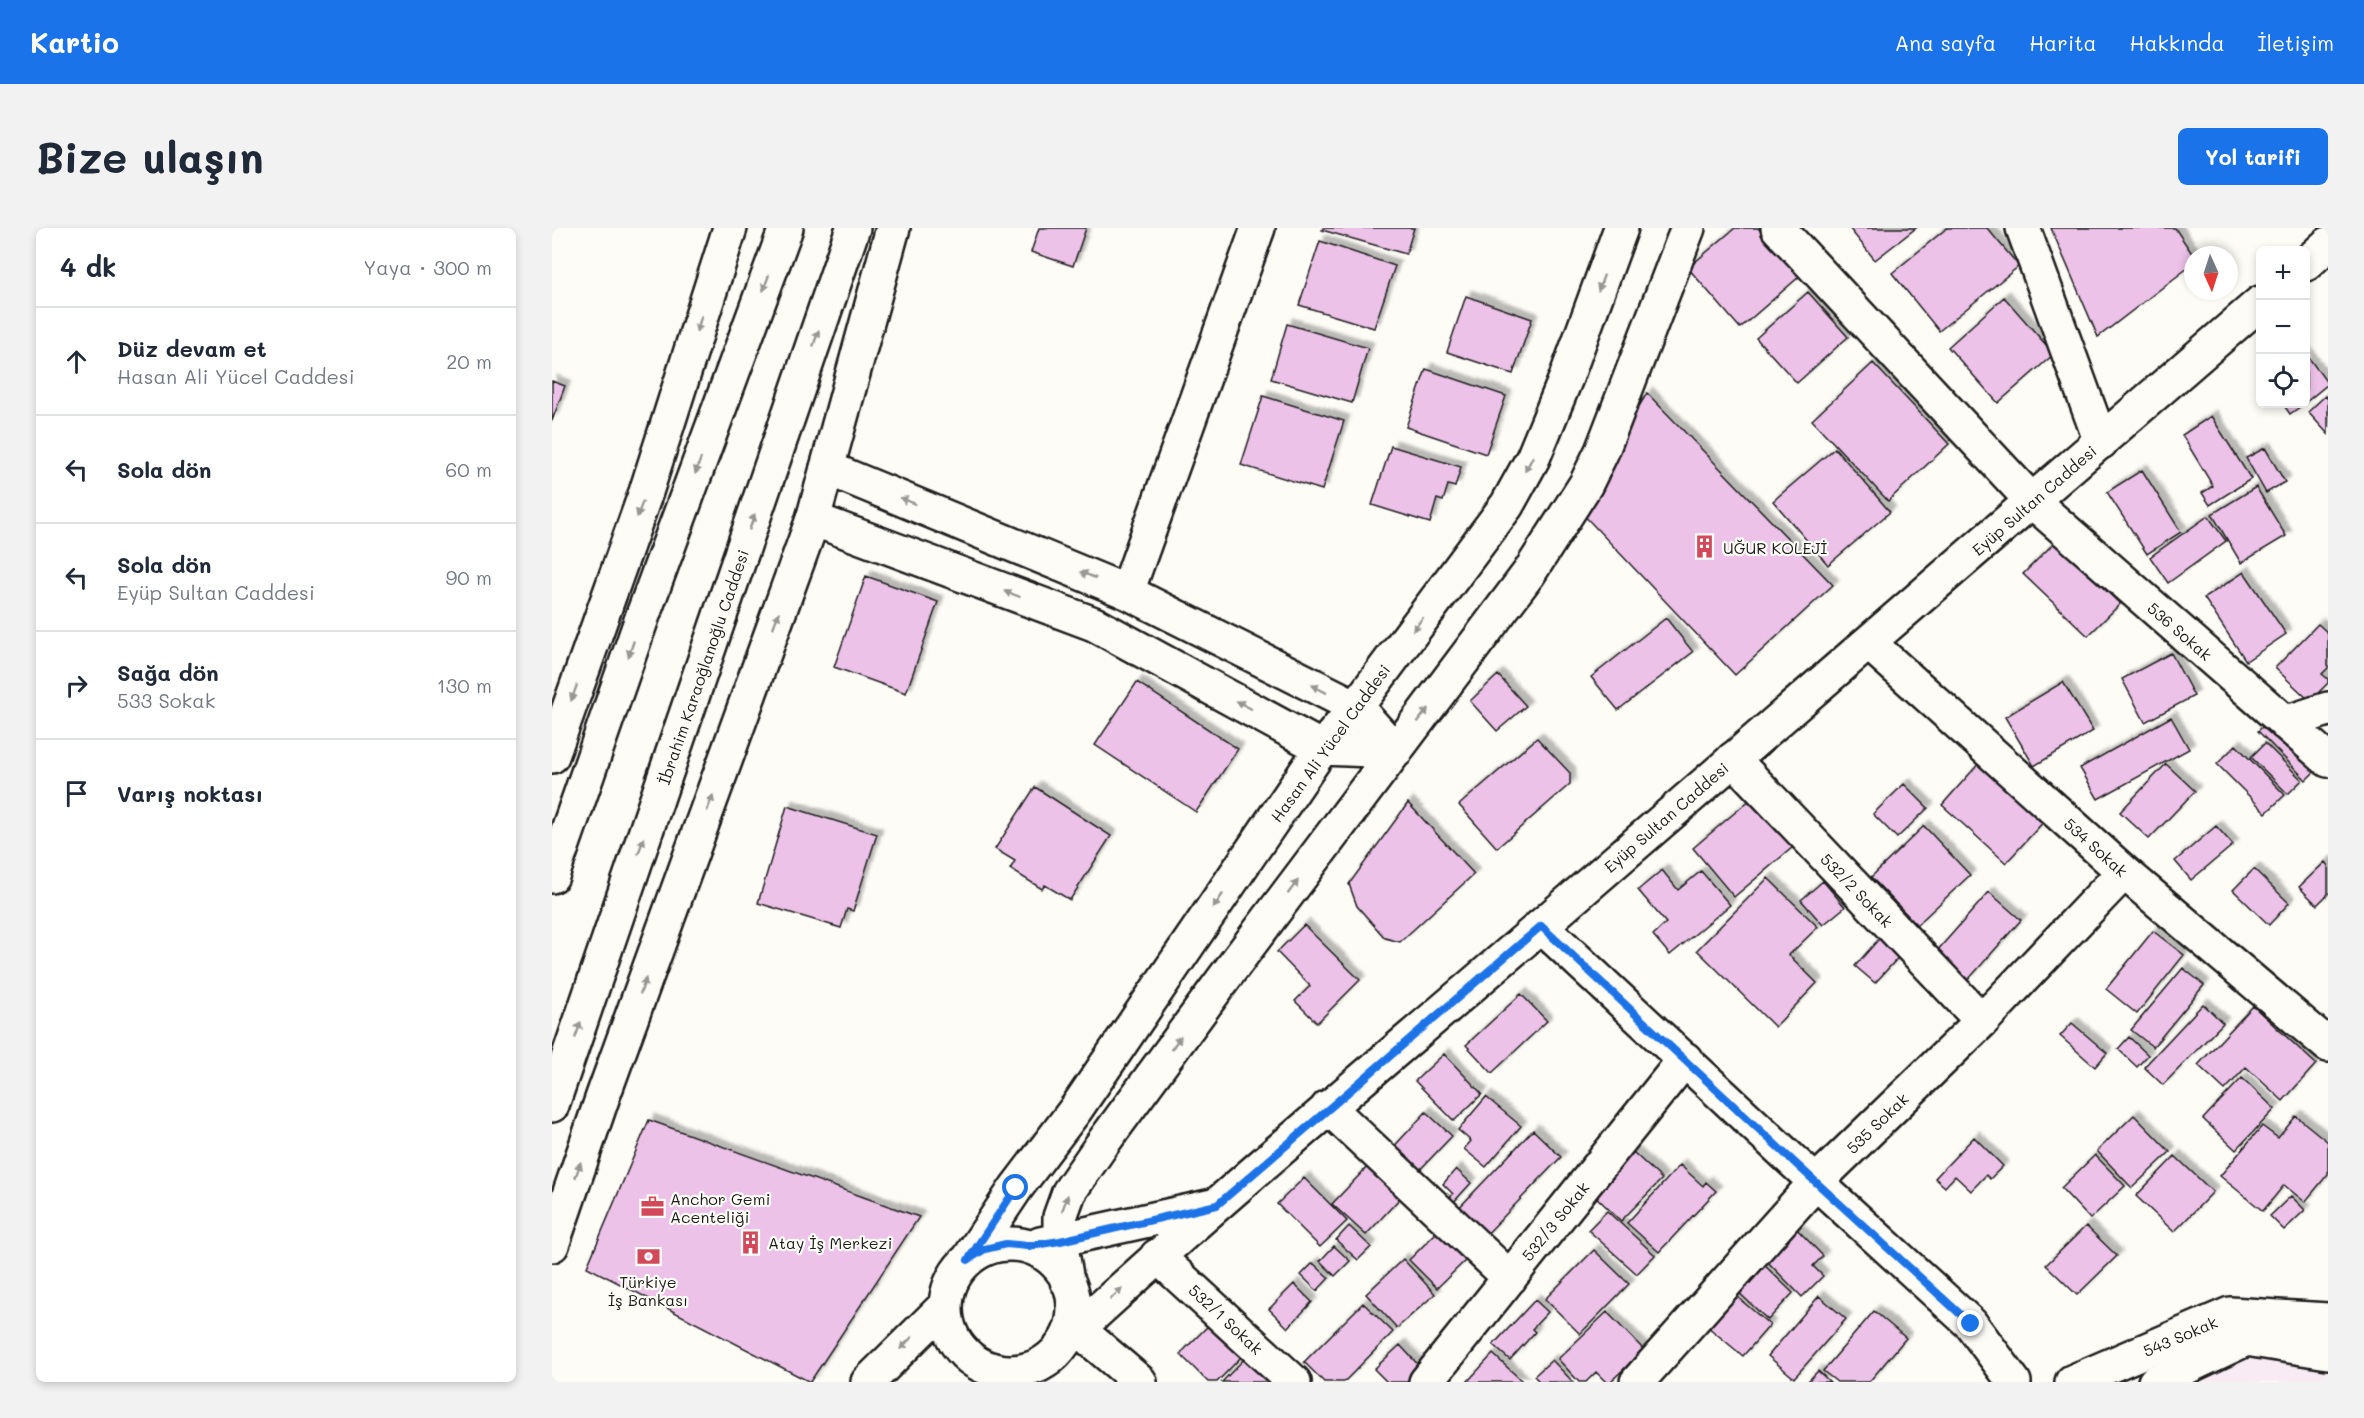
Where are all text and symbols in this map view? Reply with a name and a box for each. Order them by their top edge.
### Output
text: Kartio [30,24,119,60]
text: Ana sayfa [1895,29,1996,56]
text: Harita [2029,29,2097,56]
text: Hakkında [2130,29,2224,56]
text: İletişim [2257,29,2334,56]
button: Yol tarifi [2178,128,2328,185]
text: Bize ulaşın [36,129,264,184]
north arrow [2184,246,2238,300]
map controls [2256,246,2310,408]
button: + [2256,246,2310,300]
text: 4 dk [60,250,116,284]
text: Yaya · 300 m [363,254,492,280]
one-way arrow [761,274,770,292]
one-way arrow [1595,274,1605,292]
button: − [2256,300,2310,354]
one-way arrow [694,315,703,333]
one-way arrow [811,329,821,347]
text: Düz devam et [117,334,266,363]
icon: ahead [60,345,93,378]
text: 20 m [446,348,492,374]
button: locate [2256,354,2310,408]
text: Hasan Ali Yücel Caddesi [117,363,355,389]
street label: Eyüp Sultan Caddesi [1967,440,2101,560]
icon: left [60,453,93,486]
text: Sola dön [117,455,211,484]
text: 60 m [445,456,492,482]
one-way arrow [1524,456,1534,473]
one-way arrow [693,457,703,475]
one-way arrow [898,496,916,506]
one-way arrow [634,501,644,519]
one-way arrow [748,513,758,531]
building icon: UĞUR KOLEJİ [1692,534,1718,560]
place label: UĞUR KOLEJİ [1723,537,1827,558]
street label: İbrahim Karaoğlanoğlu Caddesi [653,547,753,787]
text: Sola dön [117,550,211,579]
icon: left [60,561,93,594]
text: 90 m [446,564,492,590]
one-way arrow [1079,570,1097,579]
text: Eyüp Sultan Caddesi [117,579,315,605]
one-way arrow [1003,588,1021,598]
street label: 536 Sokak [2143,597,2217,665]
one-way arrow [772,611,782,629]
one-way arrow [1413,617,1425,632]
one-way arrow [625,640,635,658]
text: Sağa dön [117,658,219,687]
street label: Hasan Ali Yücel Caddesi [1266,660,1394,826]
icon: right [60,669,93,702]
text: 130 m [437,672,492,698]
one-way arrow [569,684,579,702]
one-way arrow [1311,684,1328,694]
text: 533 Sokak [117,687,215,713]
one-way arrow [1235,700,1252,710]
one-way arrow [1417,707,1429,722]
street label: Eyüp Sultan Caddesi [1599,757,1733,877]
icon: arrive [60,777,93,810]
text: Varış noktası [117,779,263,808]
one-way arrow [705,794,715,812]
street label: 534 Sokak [2060,813,2132,881]
one-way arrow [637,837,647,855]
street label: 532/2 Sokak [1816,848,1898,932]
one-way arrow [1287,880,1299,895]
one-way arrow [1213,893,1224,909]
one-way arrow [638,977,648,995]
one-way arrow [573,1021,583,1039]
one-way arrow [1170,1036,1182,1052]
street label: 535 Sokak [1841,1088,1913,1158]
one-way arrow [573,1161,583,1179]
route start [1002,1174,1028,1200]
street label: 532/3 Sokak [1517,1177,1593,1265]
place label: Anchor Gemi Acenteliği [670,1188,770,1227]
office icon: Anchor Gemi Acenteliği [639,1194,665,1220]
one-way arrow [1061,1194,1071,1212]
building icon: Atay İş Merkezi [737,1229,763,1255]
place label: Atay İş Merkezi [768,1232,892,1253]
bank icon: Türkiye İş Bankası [635,1243,661,1269]
place label: Türkiye İş Bankası [608,1271,688,1310]
street label: 532/1 Sokak [1185,1279,1267,1359]
one-way arrow [1108,1287,1123,1301]
route end [1957,1310,1983,1336]
street label: 543 Sokak [2140,1311,2220,1361]
one-way arrow [900,1335,914,1349]

